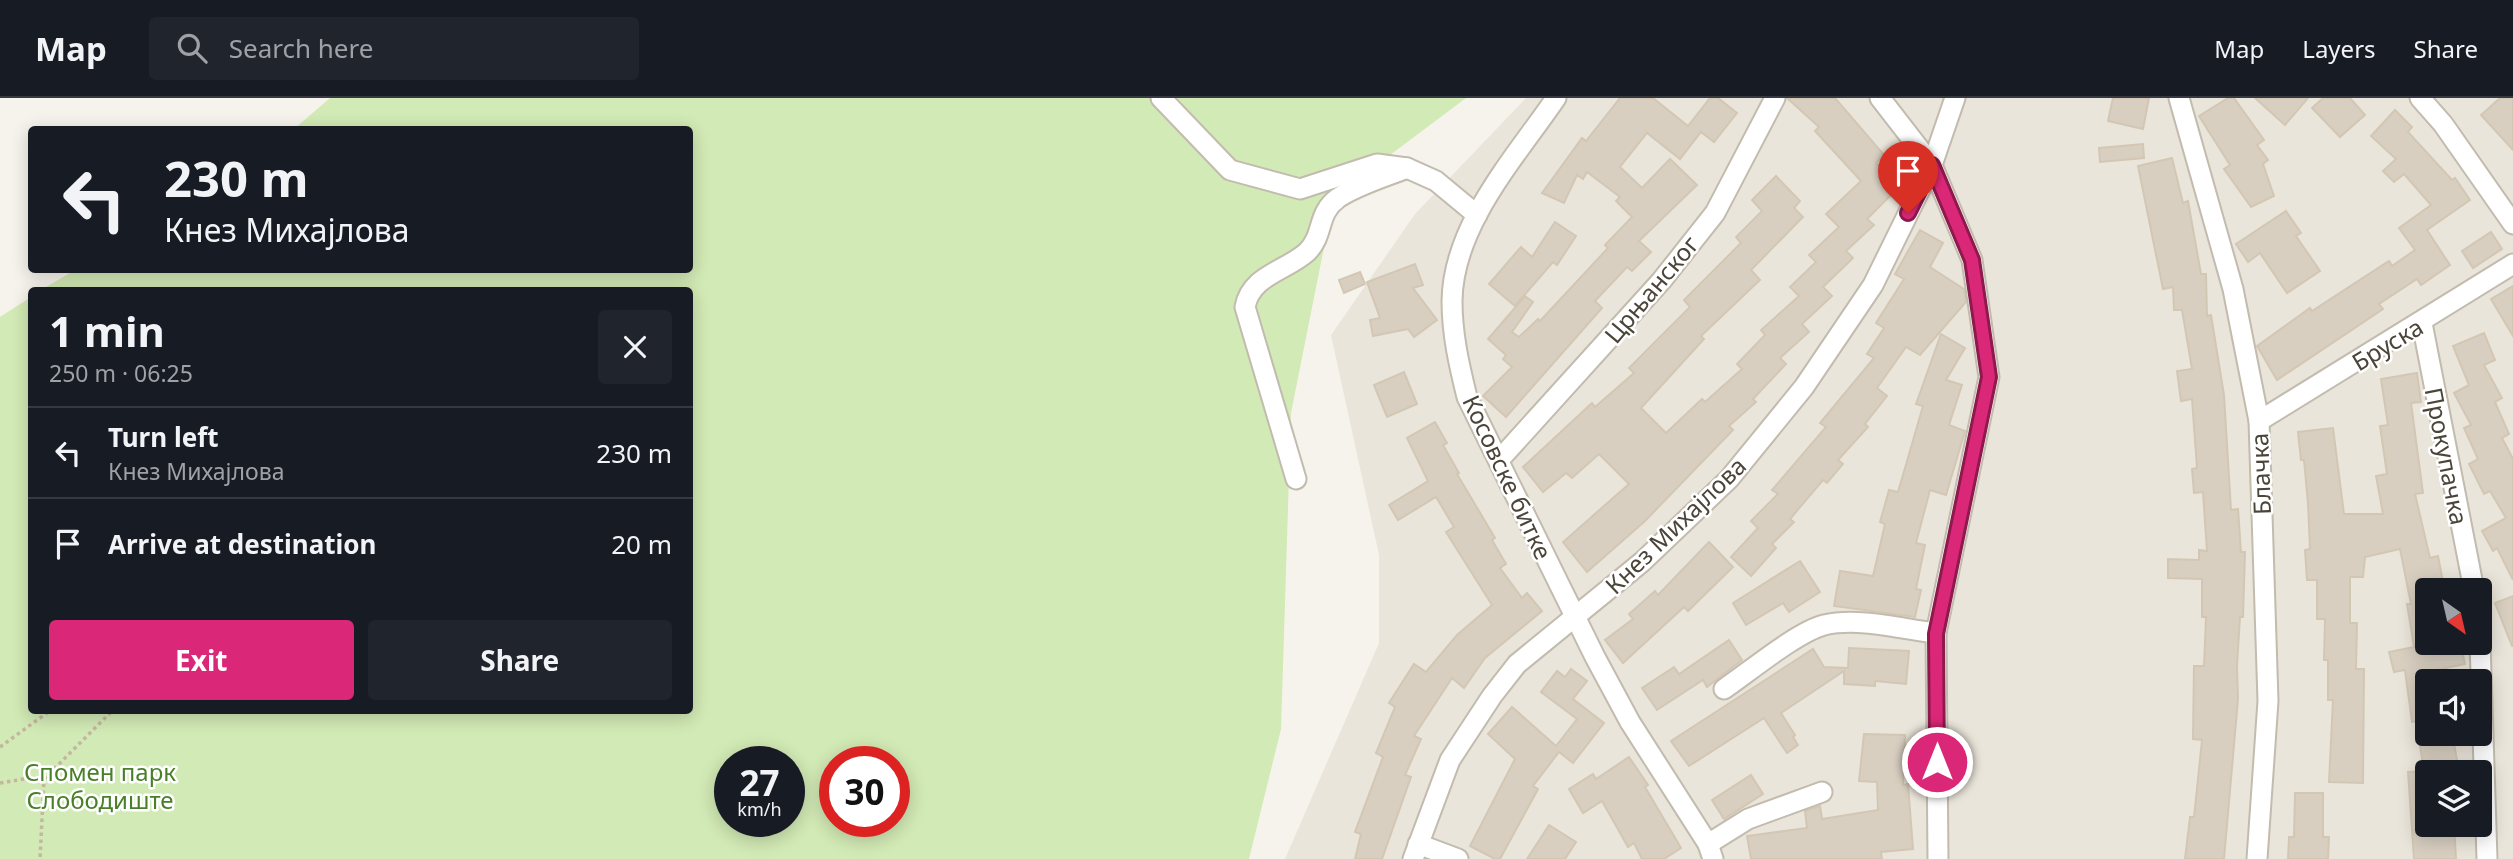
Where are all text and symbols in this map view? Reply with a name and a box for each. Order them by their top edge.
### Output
search box [149,17,639,80]
text: Map [35,26,107,71]
icon: search [173,29,211,67]
text: Search here [229,30,373,66]
text: Map [2214,32,2264,65]
text: Layers [2302,32,2376,65]
text: Share [2414,32,2478,65]
pin [1878,141,1938,213]
text: 230 m [164,145,309,211]
icon: arrive [1889,152,1927,190]
icon: left [49,154,140,245]
text: Кнез Михајлова [164,208,410,251]
street label: Црњанског [1596,228,1706,350]
text: 1 min [49,302,165,359]
button: close [598,310,672,384]
street label: Бруска [2345,310,2429,378]
text: 250 m · 06:25 [49,357,193,389]
street label: Прокупачка [2418,385,2476,527]
street label: Косовске битке [1456,390,1560,564]
text: Turn left [108,419,219,455]
street label: Блачка [2242,432,2278,516]
icon: left [49,434,87,472]
text: 230 m [596,435,672,471]
street label: Кнез Михајлова [1597,449,1753,601]
text: Кнез Михајлова [108,455,284,487]
icon: arrive [49,525,87,563]
text: Arrive at destination [108,526,377,562]
text: 20 m [611,526,672,562]
north arrow [2415,578,2492,654]
map controls [2415,578,2492,837]
button: Exit [49,620,354,700]
button: Share [368,620,672,700]
button: sound [2415,669,2492,746]
position arrow [1900,725,1974,799]
speed limit sign: 30 [819,746,910,837]
park label: Спомен парк Слободиште [24,755,176,816]
text: 27 [739,759,780,806]
button: layers [2415,760,2492,837]
text: km/h [737,797,782,821]

